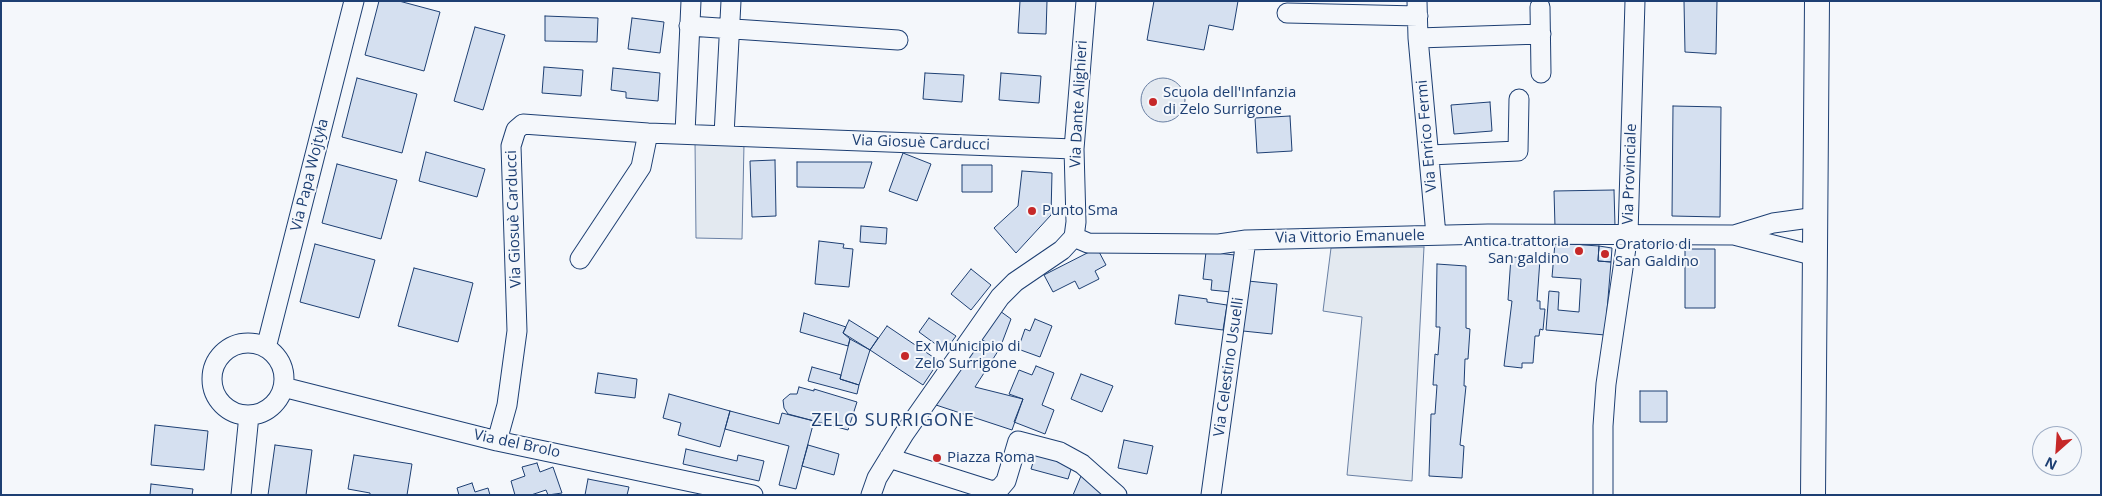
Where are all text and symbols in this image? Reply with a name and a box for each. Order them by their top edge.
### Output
street label: Via Dante Alighieri [1067,40,1091,168]
street label: Via Enrico Fermi [1413,79,1441,193]
place label: Scuola dell'Infanzia di Zelo Surrigone [1163,84,1296,119]
marker: Scuola dell'Infanzia di Zelo Surrigone [1147,96,1159,108]
street label: Via Papa Wojtyła [287,117,333,233]
street label: Via Provinciale [1619,123,1641,225]
street label: Via Giosuè Carducci [852,132,990,154]
street label: Via Giosuè Carducci [503,150,525,288]
place label: Punto Sma [1042,202,1118,220]
marker: Punto Sma [1026,205,1038,217]
street label: Via Vittorio Emanuele [1275,227,1425,247]
place label: Antica trattoria San galdino [1464,233,1569,268]
place label: Oratorio di San Galdino [1615,236,1699,271]
marker: Antica trattoria San galdino [1573,245,1585,257]
marker: Oratorio di San Galdino [1599,248,1611,260]
street label: Via Celestino Usuelli [1210,296,1248,438]
place label: Ex Municipio di Zelo Surrigone [915,338,1021,373]
marker: Ex Municipio di Zelo Surrigone [899,350,911,362]
district label: ZELO SURRIGONE [810,410,976,432]
street label: Via del Brolo [472,426,562,462]
north arrow [2032,426,2082,476]
place label: Piazza Roma [947,449,1035,467]
marker: Piazza Roma [931,452,943,464]
text: N [2041,453,2060,475]

